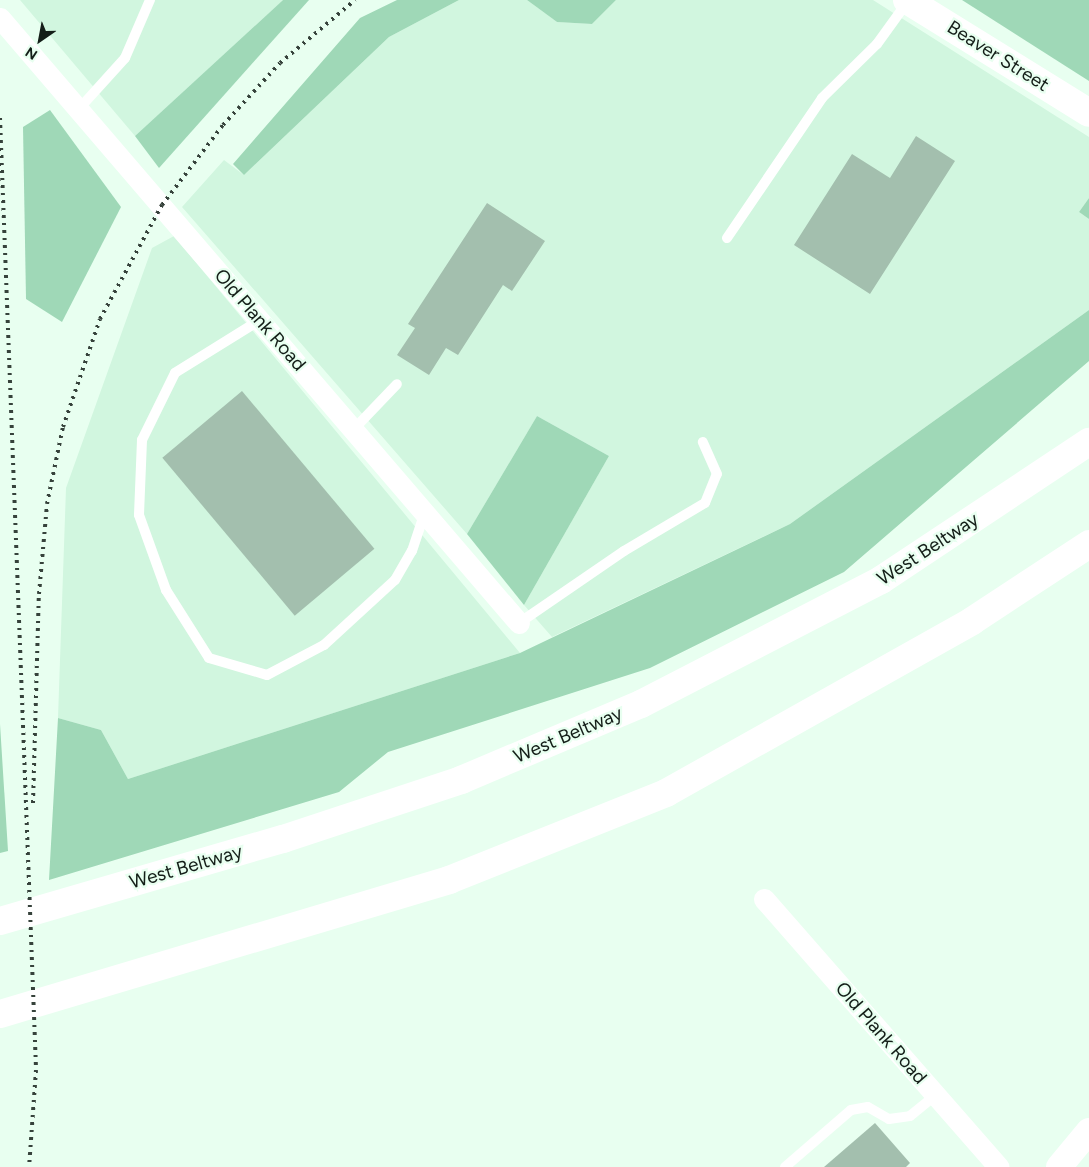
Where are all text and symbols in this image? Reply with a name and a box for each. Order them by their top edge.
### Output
north arrow [15,15,65,65]
street label: Beaver Street [943,16,1053,96]
text: N [22,43,41,63]
street label: Old Plank Road [209,264,311,376]
street label: West Beltway [873,508,983,590]
street label: West Beltway [510,702,626,768]
street label: West Beltway [127,840,245,894]
street label: Old Plank Road [830,977,932,1089]

